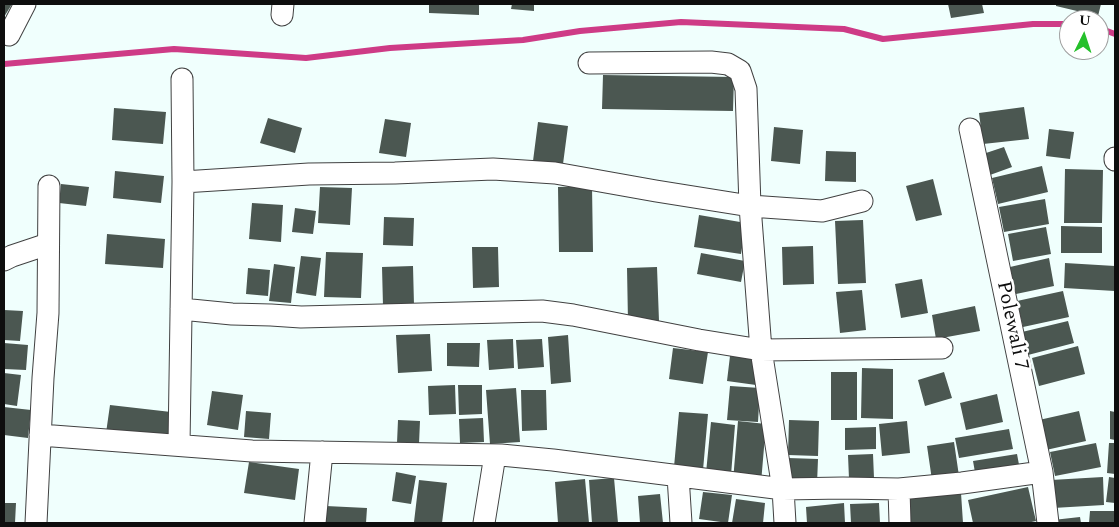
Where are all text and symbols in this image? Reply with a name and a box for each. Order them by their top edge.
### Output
north arrow [1059,10,1109,60]
text: U [1078,10,1092,31]
street label: Polewali 7 [990,279,1032,373]

